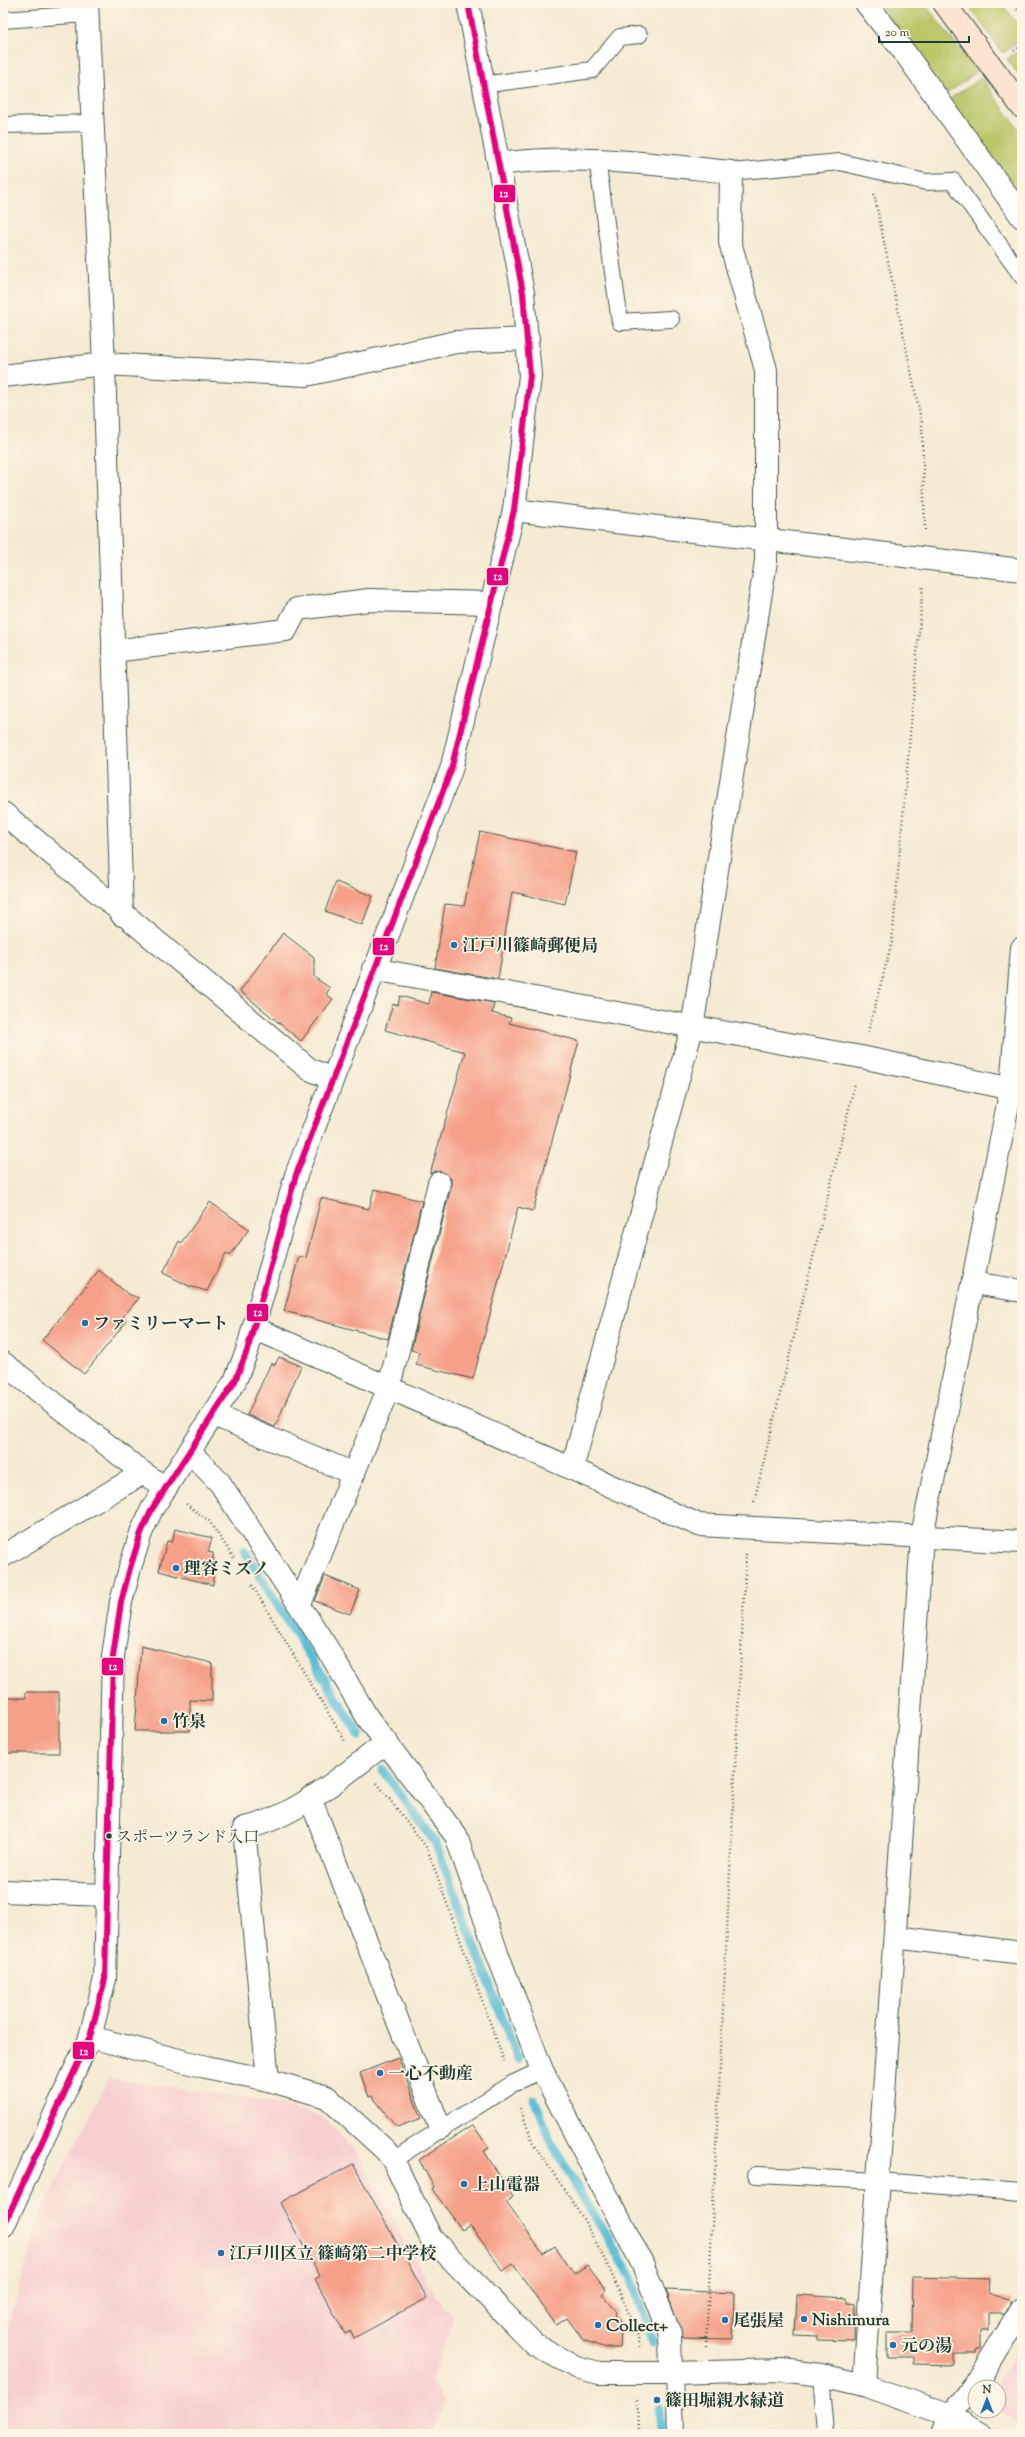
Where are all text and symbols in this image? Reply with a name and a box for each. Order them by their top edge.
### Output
scale bar [879,18,969,44]
text: 20 m [885,24,910,42]
line badge: 12 [493,184,516,203]
text: 12 [499,186,509,202]
line badge: 12 [486,567,509,586]
text: 12 [493,569,503,585]
place label: 江戸川篠崎郵便局 [462,935,598,959]
line badge: 12 [372,937,395,956]
text: 12 [379,939,389,955]
marker: 江戸川篠崎郵便局 [449,940,459,950]
line badge: 12 [246,1303,269,1322]
text: 12 [253,1305,263,1321]
place label: ファミリーマート [93,1313,229,1337]
marker: ファミリーマート [80,1318,90,1328]
place label: 理容ミズノ [184,1558,269,1582]
marker: 理容ミズノ [171,1563,181,1573]
line badge: 12 [101,1657,124,1676]
text: 12 [108,1659,118,1675]
place label: 竹泉 [172,1711,206,1735]
marker: 竹泉 [159,1716,169,1726]
place label: スポーツランド入口 [116,1827,259,1850]
marker: スポーツランド入口 [104,1831,114,1841]
line badge: 12 [72,2041,95,2060]
text: 12 [79,2044,89,2060]
place label: 一心不動産 [388,2063,473,2087]
marker: 一心不動産 [375,2068,385,2078]
place label: 上山電器 [472,2174,540,2198]
marker: 上山電器 [459,2179,469,2189]
place label: 江戸川区立 篠崎第二中学校 [229,2243,437,2267]
marker: 江戸川区立 篠崎第二中学校 [216,2248,226,2258]
place label: Nishimura [812,2309,890,2333]
place label: 尾張屋 [733,2310,784,2334]
marker: Nishimura [799,2314,809,2324]
place label: Collect+ [606,2315,668,2339]
marker: 尾張屋 [720,2315,730,2325]
marker: Collect+ [593,2320,603,2330]
place label: 元の湯 [901,2335,952,2359]
marker: 元の湯 [888,2340,898,2350]
north arrow [967,2379,1007,2419]
text: N [982,2382,992,2398]
place label: 篠田堀親水緑道 [665,2390,784,2414]
marker: 篠田堀親水緑道 [652,2395,662,2405]

